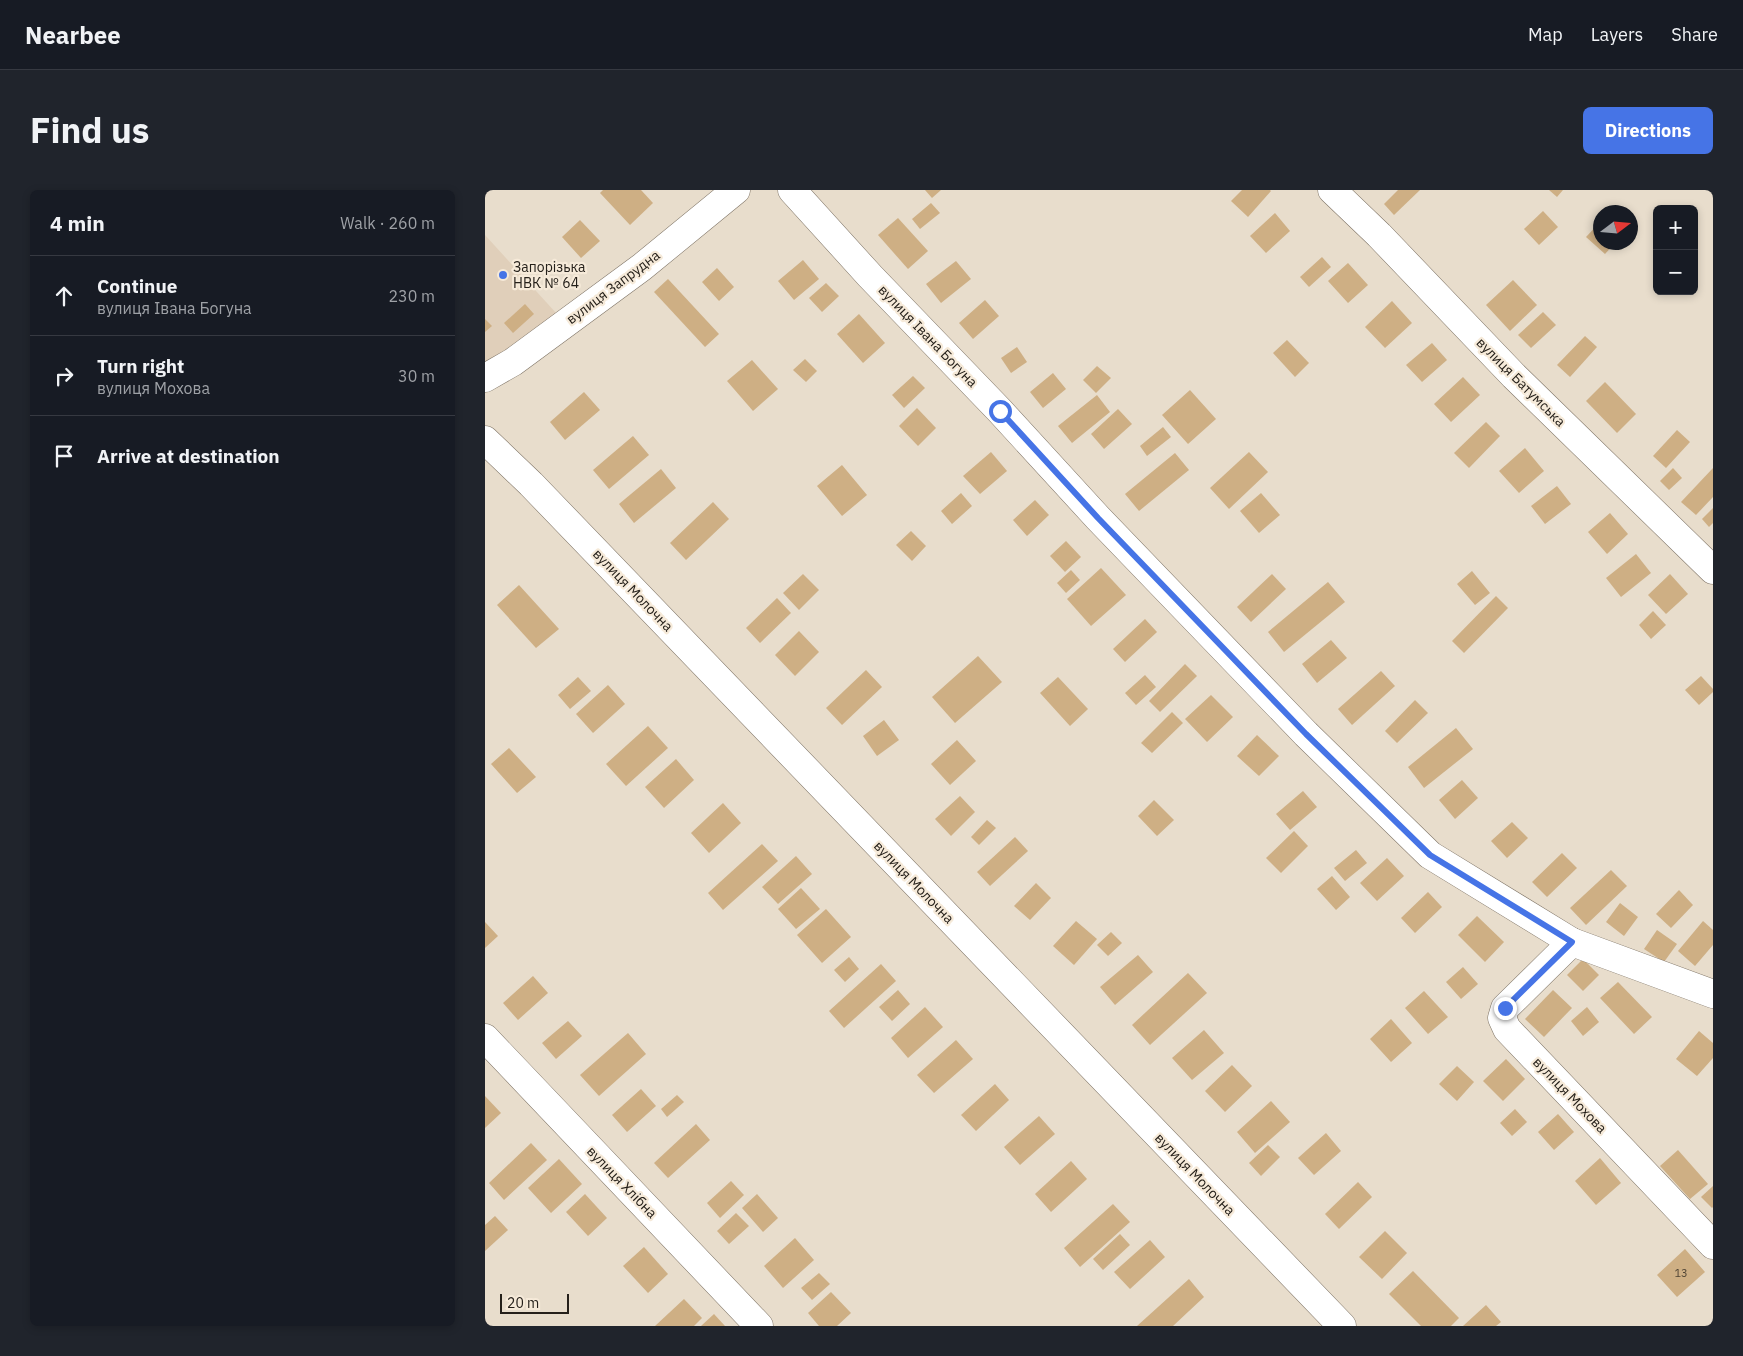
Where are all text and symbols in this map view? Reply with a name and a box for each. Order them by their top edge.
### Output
text: Nearbee [25,19,121,51]
text: Map [1528,23,1563,46]
text: Layers [1591,23,1643,46]
text: Share [1671,23,1718,46]
text: Find us [30,107,149,153]
button: Directions [1583,107,1713,154]
north arrow [1593,205,1638,250]
map controls [1653,205,1698,295]
button: + [1653,205,1698,250]
text: 4 min [50,209,105,237]
text: Walk · 260 m [340,213,435,233]
street label: вулиця Запрудна [563,246,664,328]
button: − [1653,250,1698,295]
place label: Запорізька НВК № 64 [513,258,586,292]
marker: Запорізька НВК № 64 [497,269,509,281]
text: Continue [97,274,177,298]
street label: вулиця Івана Богуна [875,281,982,391]
icon: ahead [50,282,78,310]
text: 230 m [388,286,435,306]
text: вулиця Івана Богуна [97,298,252,318]
street label: вулиця Батумська [1473,334,1570,431]
text: Turn right [97,354,184,378]
icon: right [50,362,78,390]
text: 30 m [398,366,435,386]
text: вулиця Мохова [97,378,210,398]
route start [989,400,1012,423]
icon: arrive [50,442,78,470]
text: Arrive at destination [97,444,280,468]
street label: вулиця Молочна [589,545,677,635]
street label: вулиця Молочна [870,837,958,927]
route end [1494,997,1517,1020]
street label: вулиця Мохова [1529,1053,1611,1137]
street label: вулиця Молочна [1151,1129,1239,1219]
street label: вулиця Хлібна [583,1142,661,1222]
house number: 13 [1674,1266,1688,1280]
scale bar [500,1291,569,1314]
text: 20 m [507,1294,539,1312]

